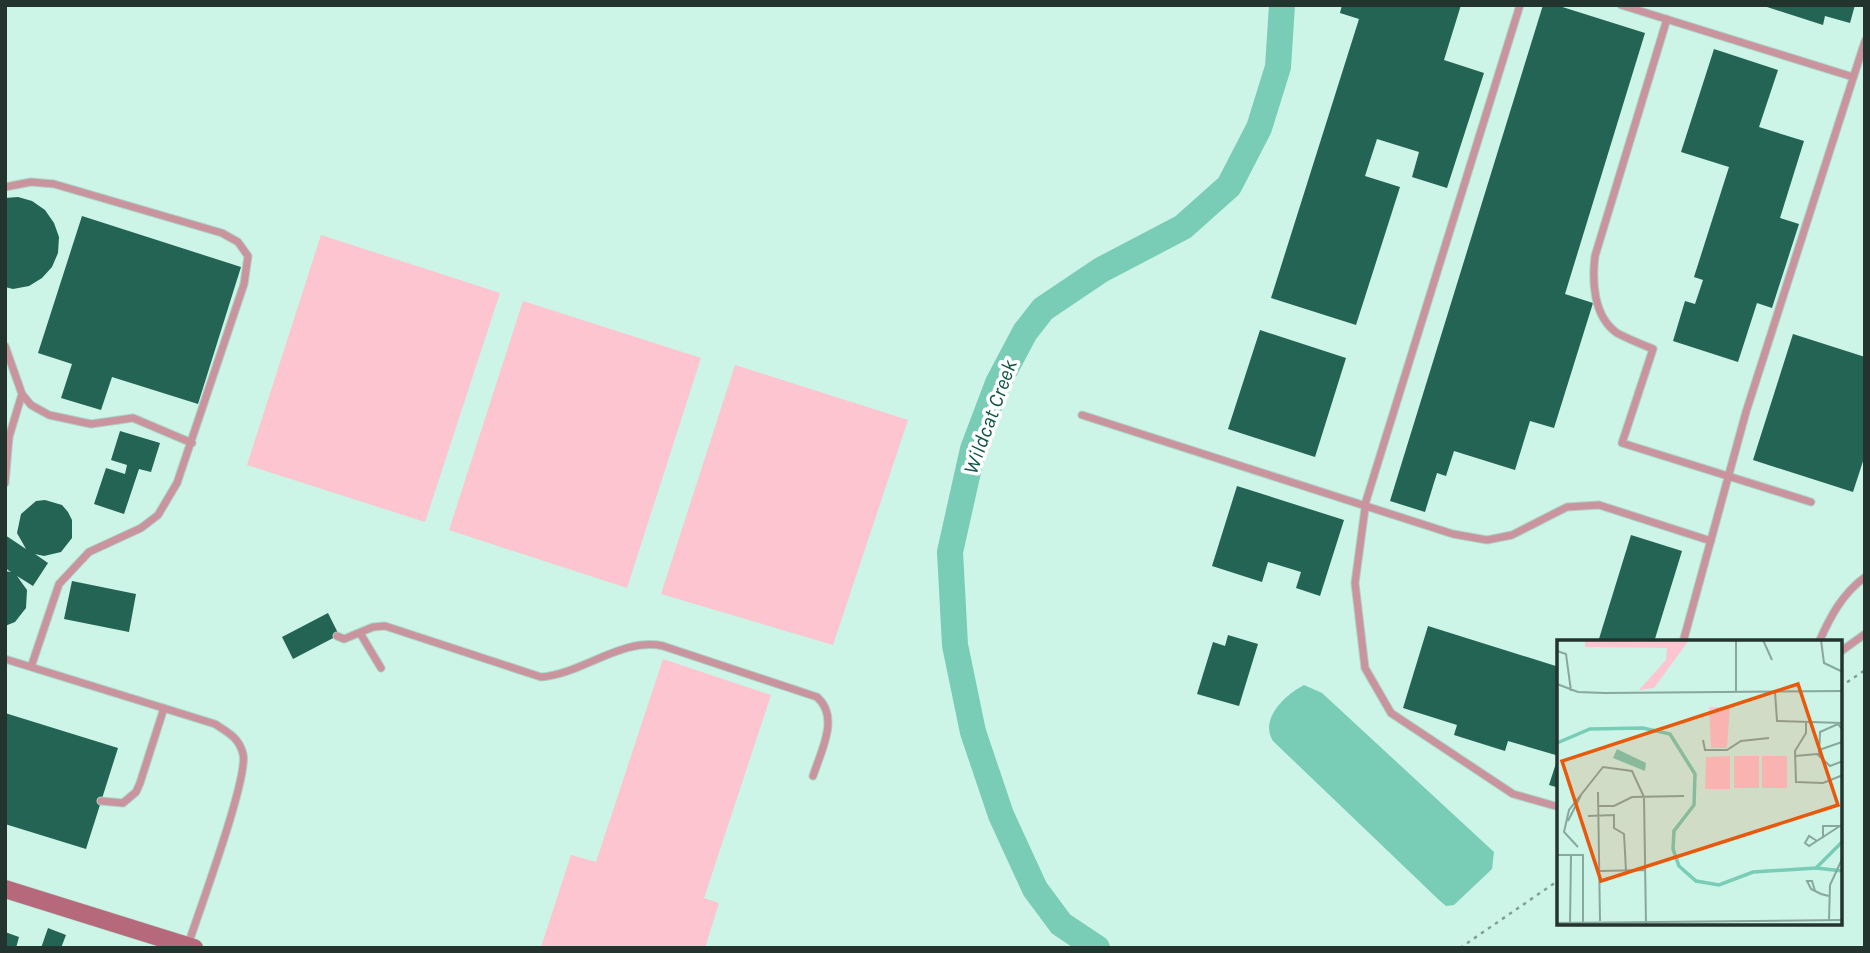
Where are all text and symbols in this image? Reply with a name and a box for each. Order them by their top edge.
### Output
water label: Wildcat Creek [958,356,1022,477]
inset map [1557,640,1842,925]

